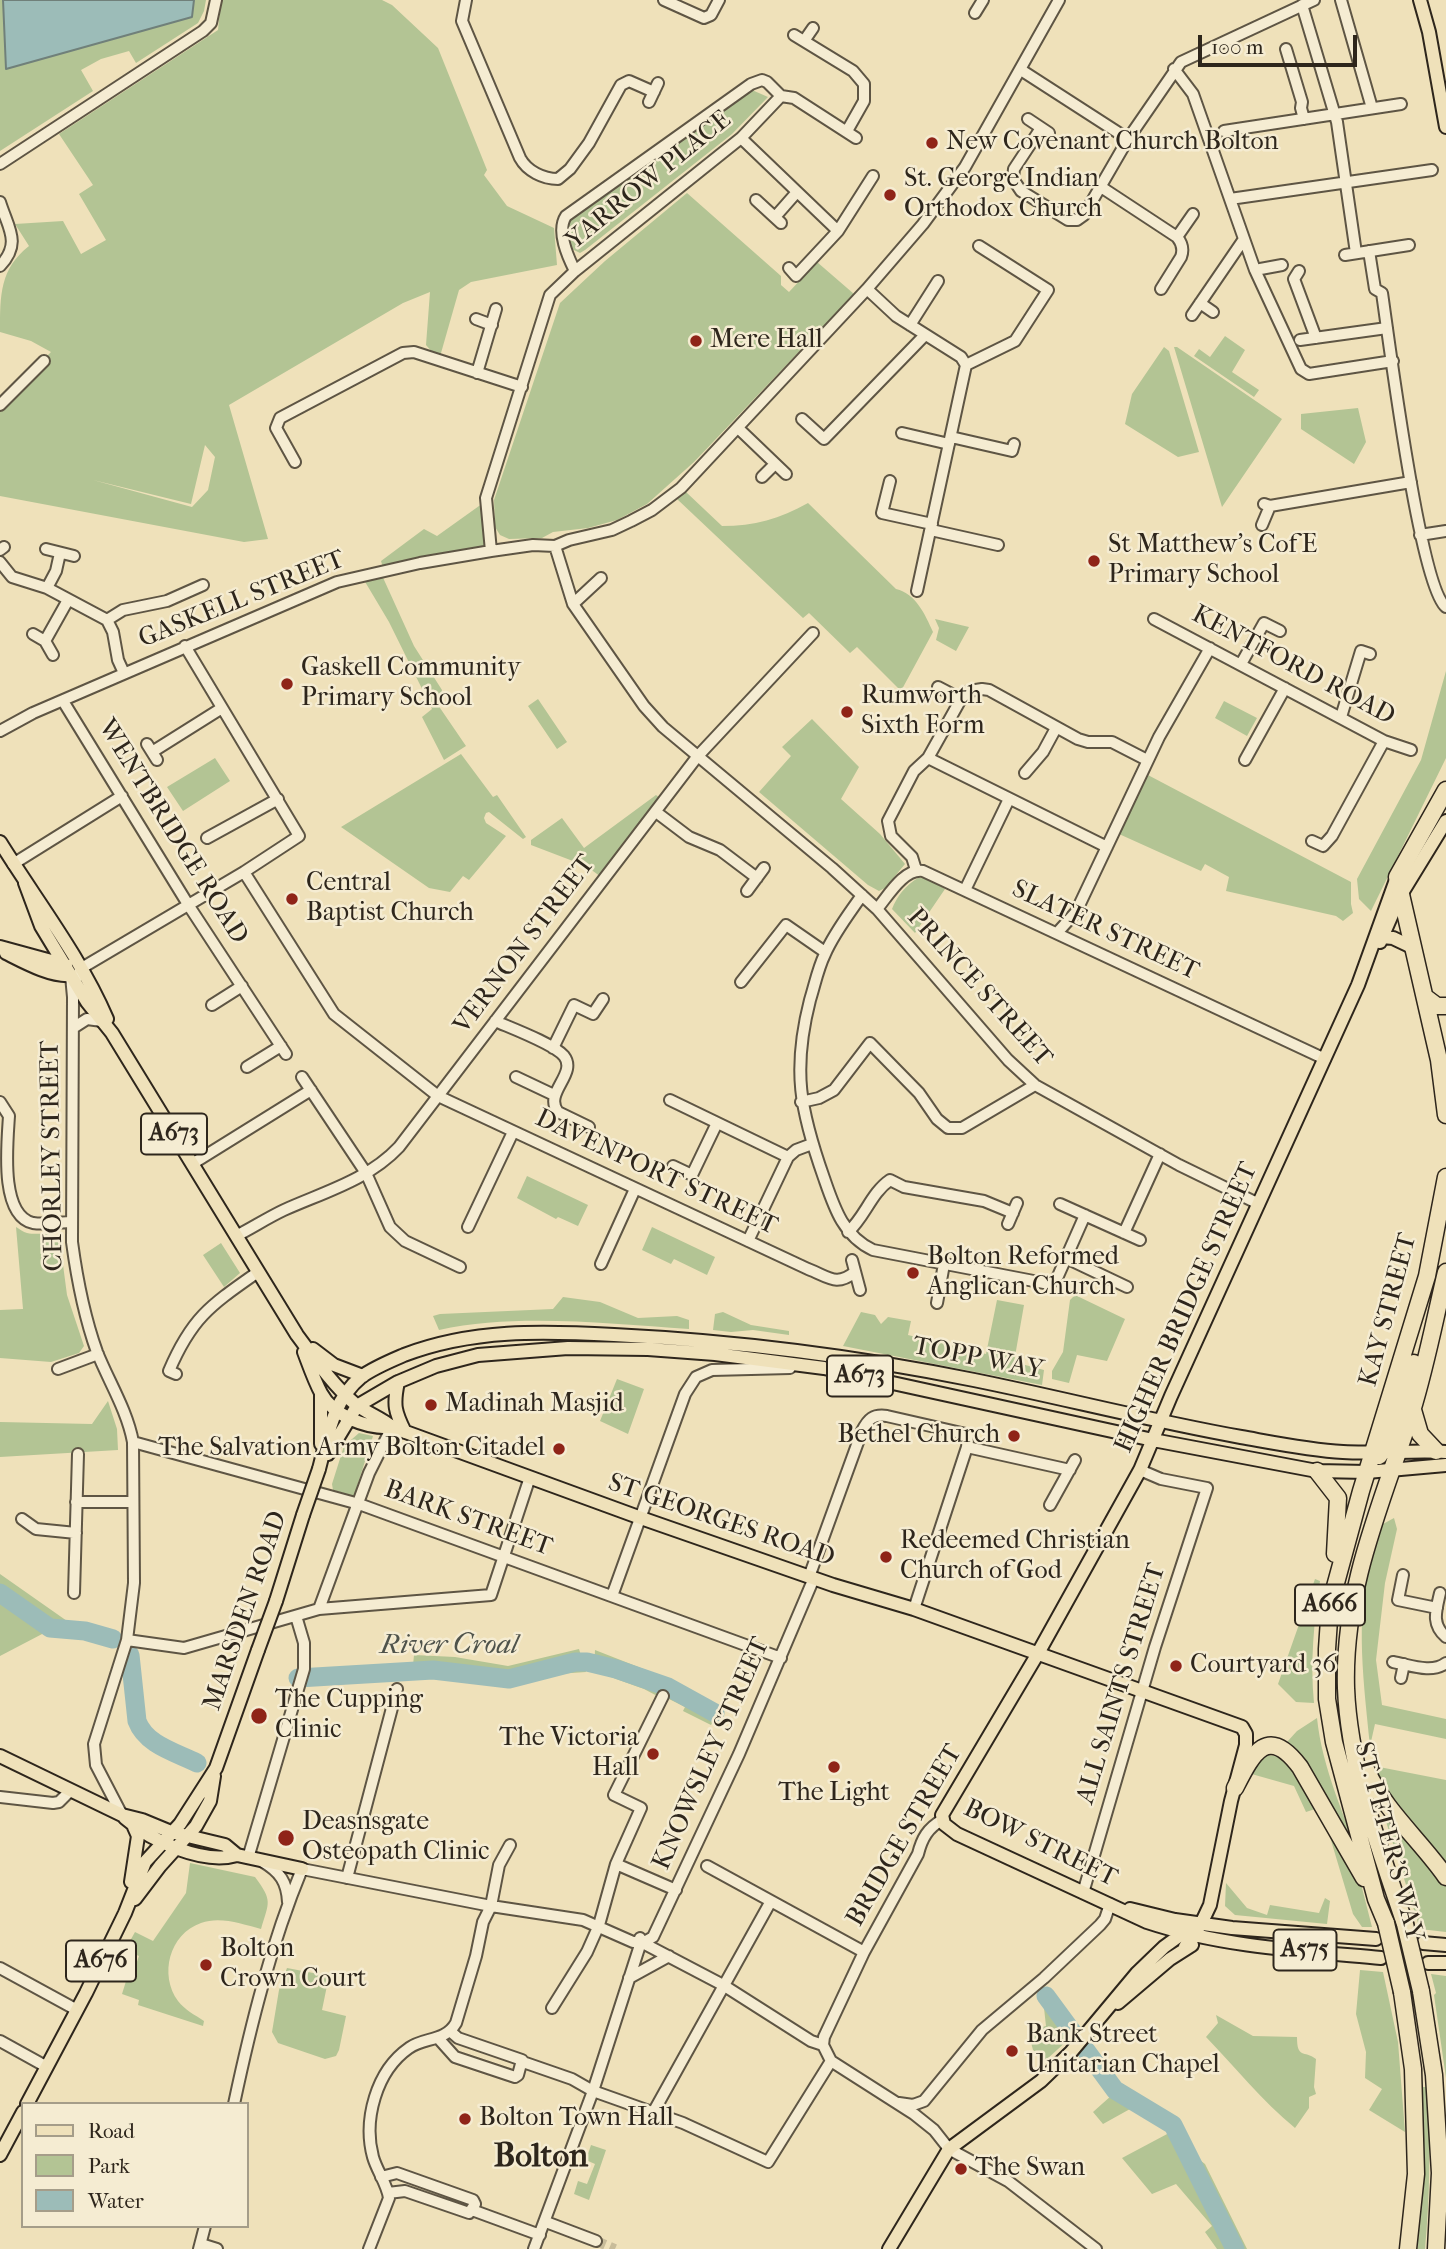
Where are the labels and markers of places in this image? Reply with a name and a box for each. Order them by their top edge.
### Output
place label: New Covenant Church Bolton [946,127,1279,159]
marker: New Covenant Church Bolton [924,135,940,151]
place label: St. George Indian Orthodox Church [904,164,1102,226]
marker: St. George Indian Orthodox Church [882,187,898,203]
place label: Mere Hall [710,325,823,357]
marker: Mere Hall [688,333,704,349]
place label: St Matthew's CofE Primary School [1108,530,1317,592]
marker: St Matthew's CofE Primary School [1086,553,1102,569]
place label: Gaskell Community Primary School [301,653,521,714]
marker: Gaskell Community Primary School [279,676,295,692]
place label: Rumworth Sixth Form [861,681,985,742]
marker: Rumworth Sixth Form [839,704,855,720]
place label: Central Baptist Church [306,868,474,930]
marker: Central Baptist Church [284,891,300,907]
place label: Bolton Reformed Anglican Church [927,1242,1119,1304]
marker: Bolton Reformed Anglican Church [905,1265,921,1281]
place label: Madinah Masjid [445,1389,624,1421]
marker: Madinah Masjid [423,1397,439,1413]
place label: Bethel Church [838,1420,1000,1452]
marker: Bethel Church [1006,1428,1022,1444]
place label: The Salvation Army Bolton Citadel [158,1433,545,1465]
marker: The Salvation Army Bolton Citadel [551,1441,567,1457]
place label: Redeemed Christian Church of God [900,1526,1130,1588]
marker: Redeemed Christian Church of God [878,1549,894,1565]
place label: Courtyard 36 [1190,1650,1336,1682]
marker: Courtyard 36 [1168,1658,1184,1674]
place label: The Cupping Clinic [275,1685,423,1746]
marker: The Cupping Clinic [249,1706,269,1726]
place label: The Victoria Hall [499,1723,639,1784]
marker: The Victoria Hall [645,1746,661,1762]
marker: The Light [826,1759,842,1775]
place label: The Light [778,1778,890,1810]
place label: Deasnsgate Osteopath Clinic [302,1807,490,1868]
marker: Deasnsgate Osteopath Clinic [276,1828,296,1848]
place label: Bolton Crown Court [220,1934,367,1996]
marker: Bolton Crown Court [198,1957,214,1973]
place label: Bank Street Unitarian Chapel [1026,2020,1220,2082]
marker: Bank Street Unitarian Chapel [1004,2043,1020,2059]
place label: Bolton Town Hall [479,2103,674,2135]
marker: Bolton Town Hall [457,2111,473,2127]
place label: The Swan [975,2153,1085,2185]
marker: The Swan [953,2161,969,2177]

